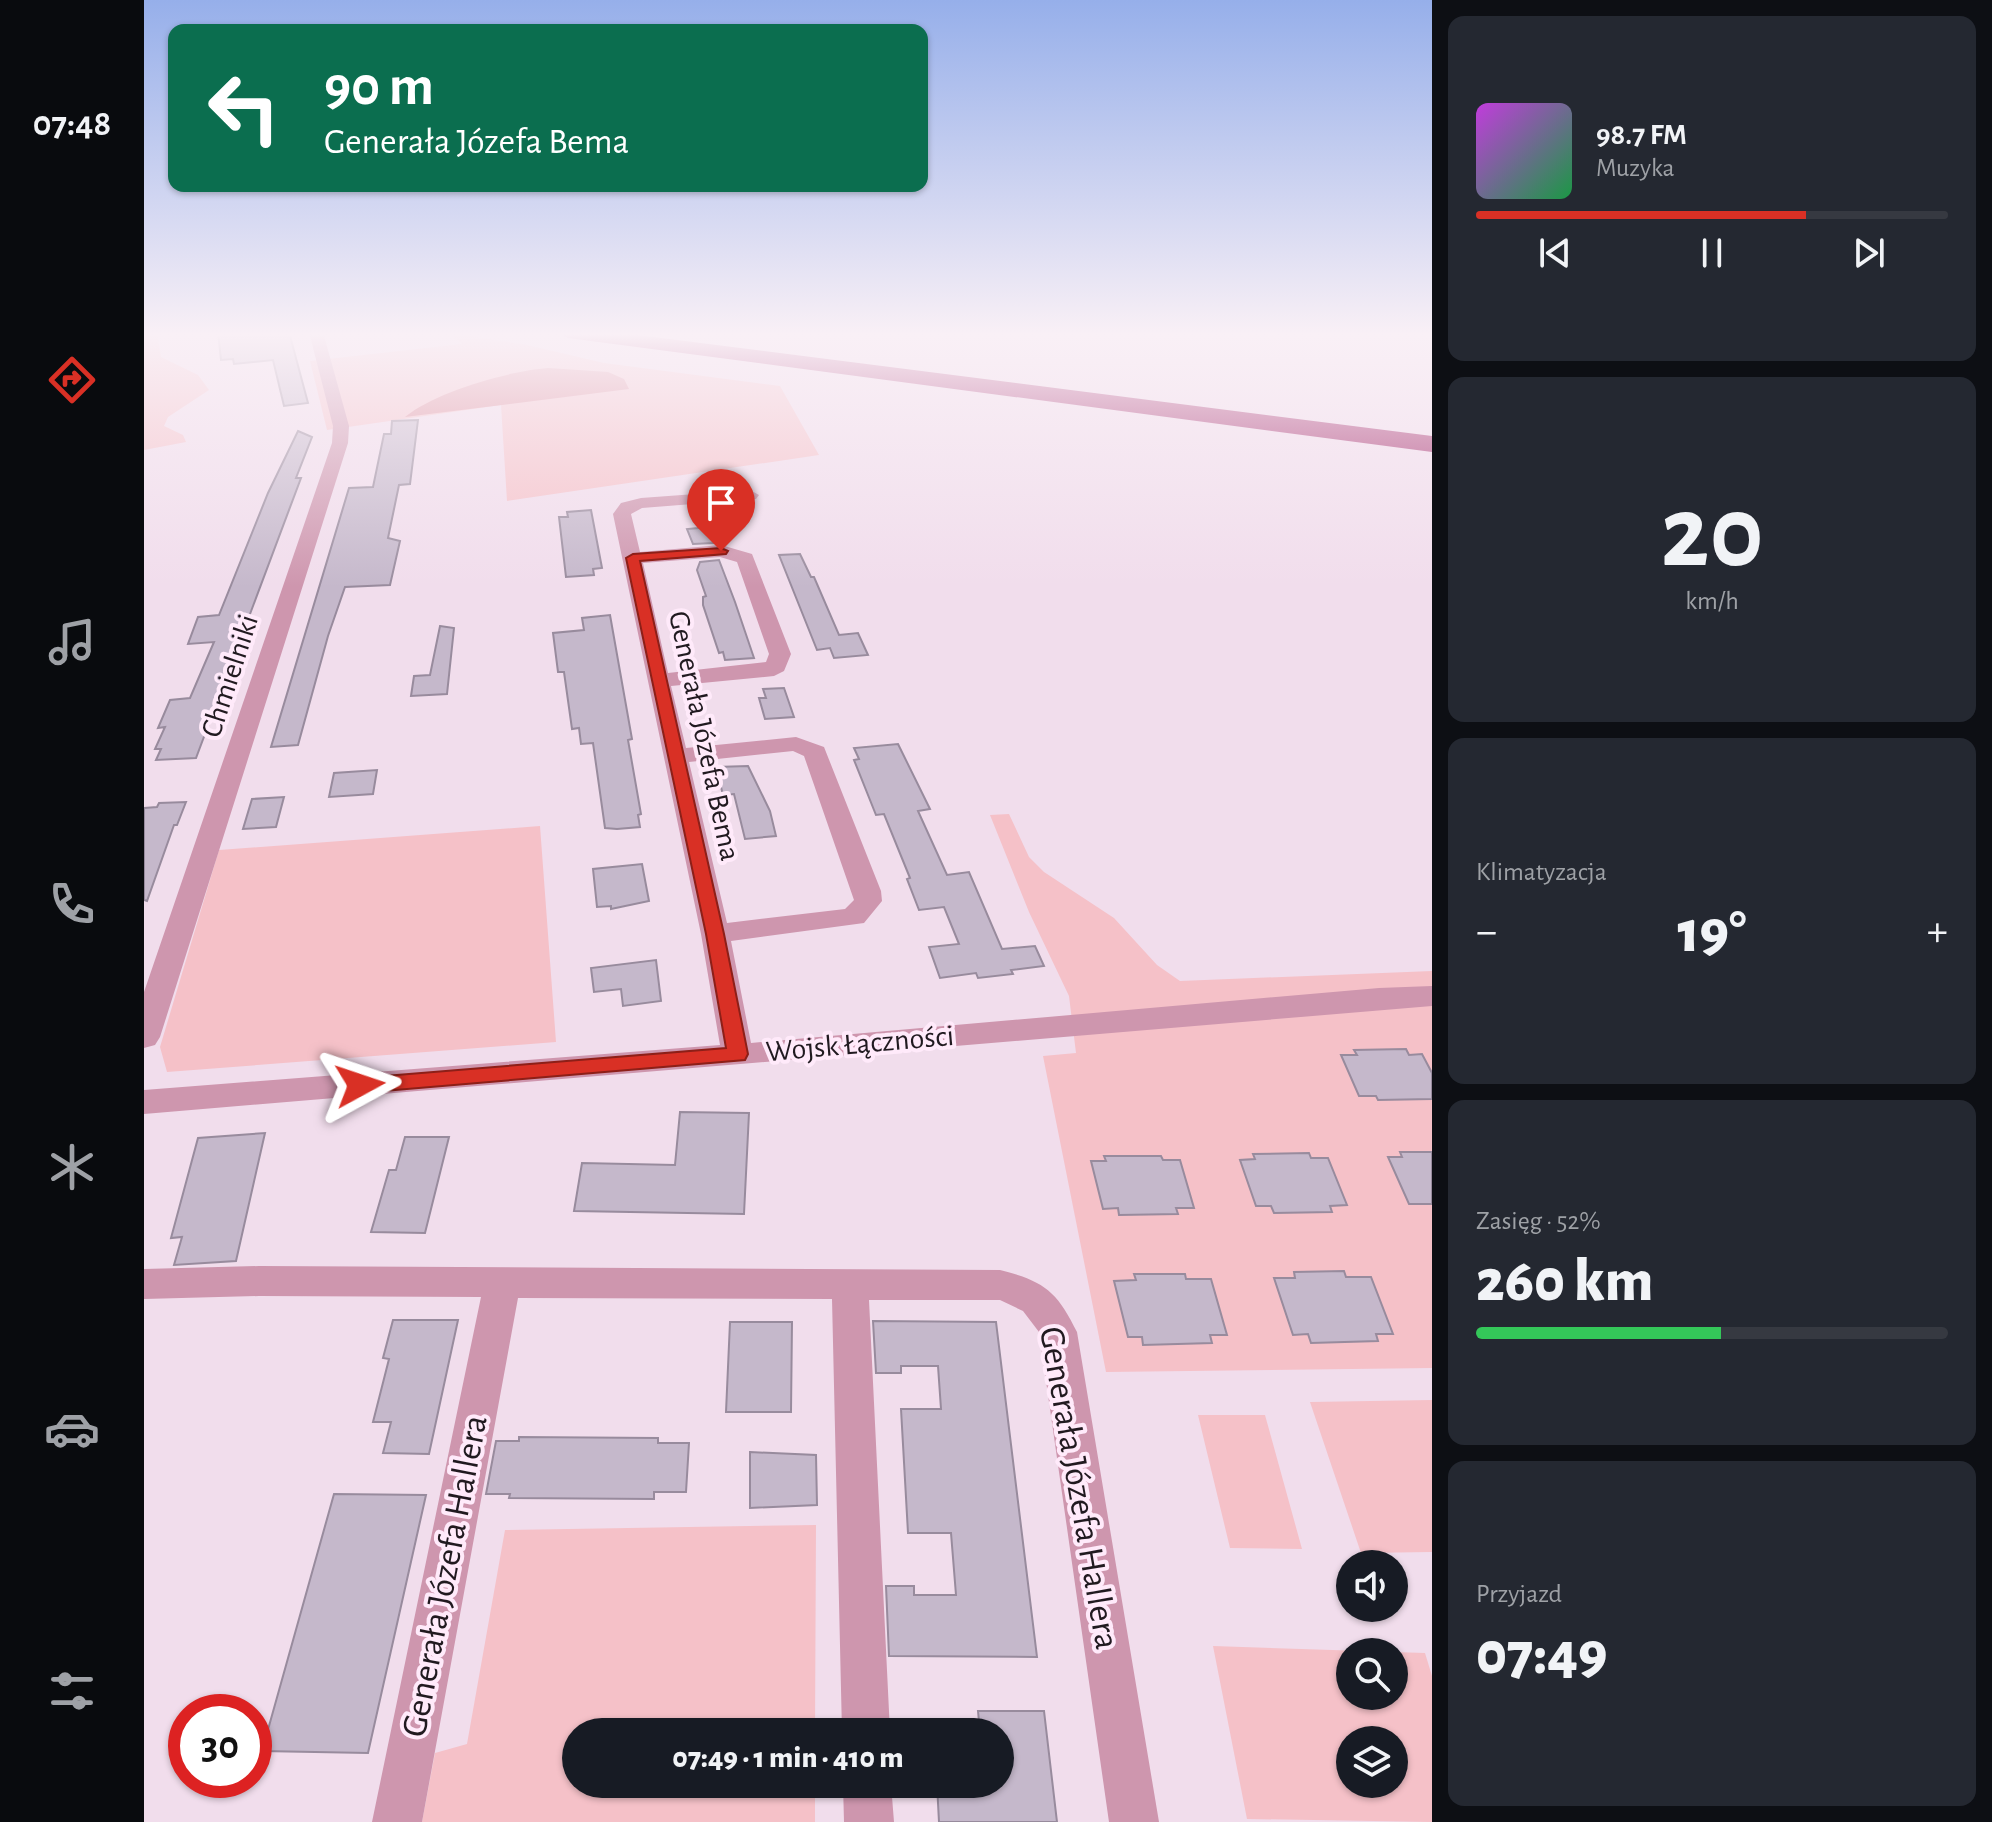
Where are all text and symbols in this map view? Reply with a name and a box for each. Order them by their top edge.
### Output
icon: left [192,56,296,160]
text: 90 m [324,59,434,115]
text: 07:48 [33,106,111,142]
text: 98.7 FM [1596,120,1687,150]
text: Generała Józefa Bema [324,124,629,160]
text: Muzyka [1596,155,1674,181]
icon: previous [1533,231,1577,275]
icon: pause [1690,231,1734,275]
icon: next [1847,231,1891,275]
icon: directions [44,352,100,408]
pin [687,469,755,551]
icon: arrive [699,481,743,525]
text: 20 [1660,482,1764,586]
text: km/h [1685,588,1739,614]
street label: Generała Józefa Bema [663,609,745,863]
street label: Chmielniki [196,611,264,741]
icon: music [44,614,100,670]
text: Klimatyzacja [1476,859,1607,885]
icon: phone [44,876,100,932]
text: 19° [1678,903,1746,963]
text: − [1476,910,1497,954]
text: + [1927,910,1948,954]
street label: Wojsk Łączności [765,1021,955,1067]
position arrow [318,1043,402,1127]
icon: climate [44,1139,100,1195]
text: Zasięg · 52% [1476,1208,1601,1234]
text: 260 km [1476,1252,1653,1312]
street label: Generała Józefa Hallera [1033,1324,1125,1652]
icon: car [44,1401,100,1457]
street label: Generała Józefa Hallera [396,1412,494,1740]
map controls [1336,1550,1408,1798]
button: sound [1336,1550,1408,1622]
text: Przyjazd [1476,1581,1562,1607]
text: 07:49 [1476,1625,1607,1685]
button: search [1336,1638,1408,1710]
icon: filters [44,1663,100,1719]
speed limit sign: 30 [168,1694,272,1798]
button: layers [1336,1726,1408,1798]
text: 07:49 · 1 min · 410 m [672,1743,904,1773]

